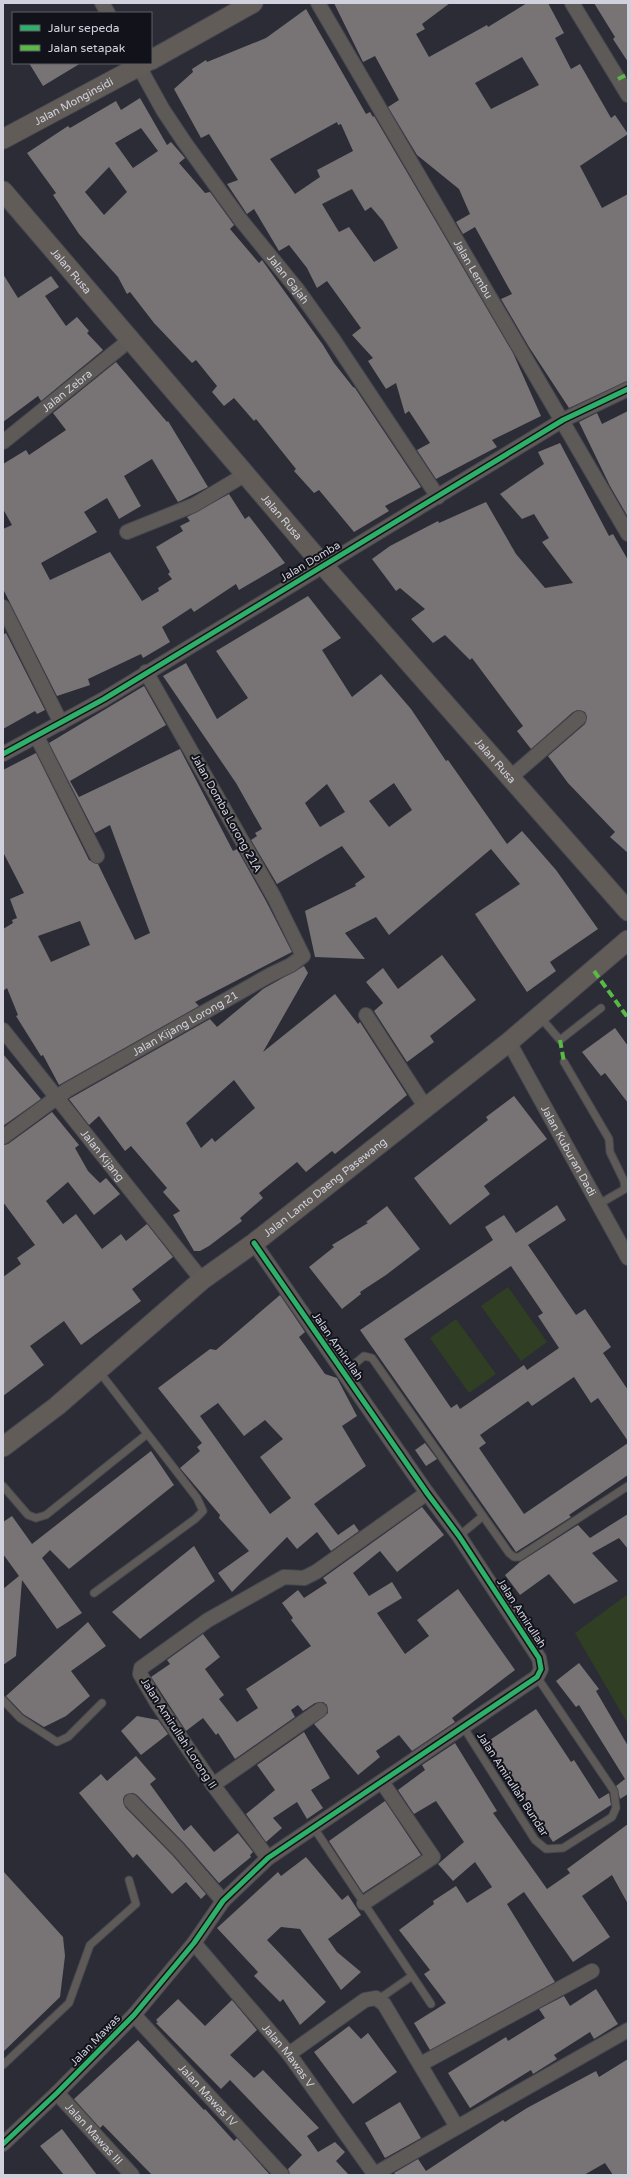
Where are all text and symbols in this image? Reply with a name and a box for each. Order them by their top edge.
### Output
legend [12,12,152,64]
text: Jalur sepeda [48,21,120,35]
text: Jalan setapak [48,41,126,55]
street label: Jalan Monginsidi [32,75,116,128]
street label: Jalan Lembu [451,237,495,301]
street label: Jalan Rusa [48,246,94,297]
street label: Jalan Gajah [264,251,312,307]
street label: Jalan Zebra [40,367,95,415]
street label: Jalan Rusa [258,492,305,543]
street label: Jalan Domba [278,538,343,584]
street label: Jalan Rusa [472,736,518,786]
street label: Jalan Domba Lorong 21A [189,752,264,875]
street label: Jalan Kijang Lorong 21 [130,988,240,1059]
street label: Jalan Kuburan Dadi [538,1103,599,1198]
street label: Jalan Kijang [78,1127,127,1184]
street label: Jalan Lanto Daeng Pasewang [261,1135,389,1240]
street label: Jalan Amirullah [309,1310,366,1383]
street label: Jalan Amirullah [494,1576,549,1650]
street label: Jalan Amirullah Lorong II [138,1675,219,1791]
street label: Jalan Amirullah Bundar [474,1730,551,1839]
street label: Jalan Mawas [68,2012,123,2069]
street label: Jalan Mawas V [259,2021,317,2091]
street label: Jalan Mawas IV [176,2061,240,2130]
street label: Jalan Mawas III [62,2100,125,2167]

